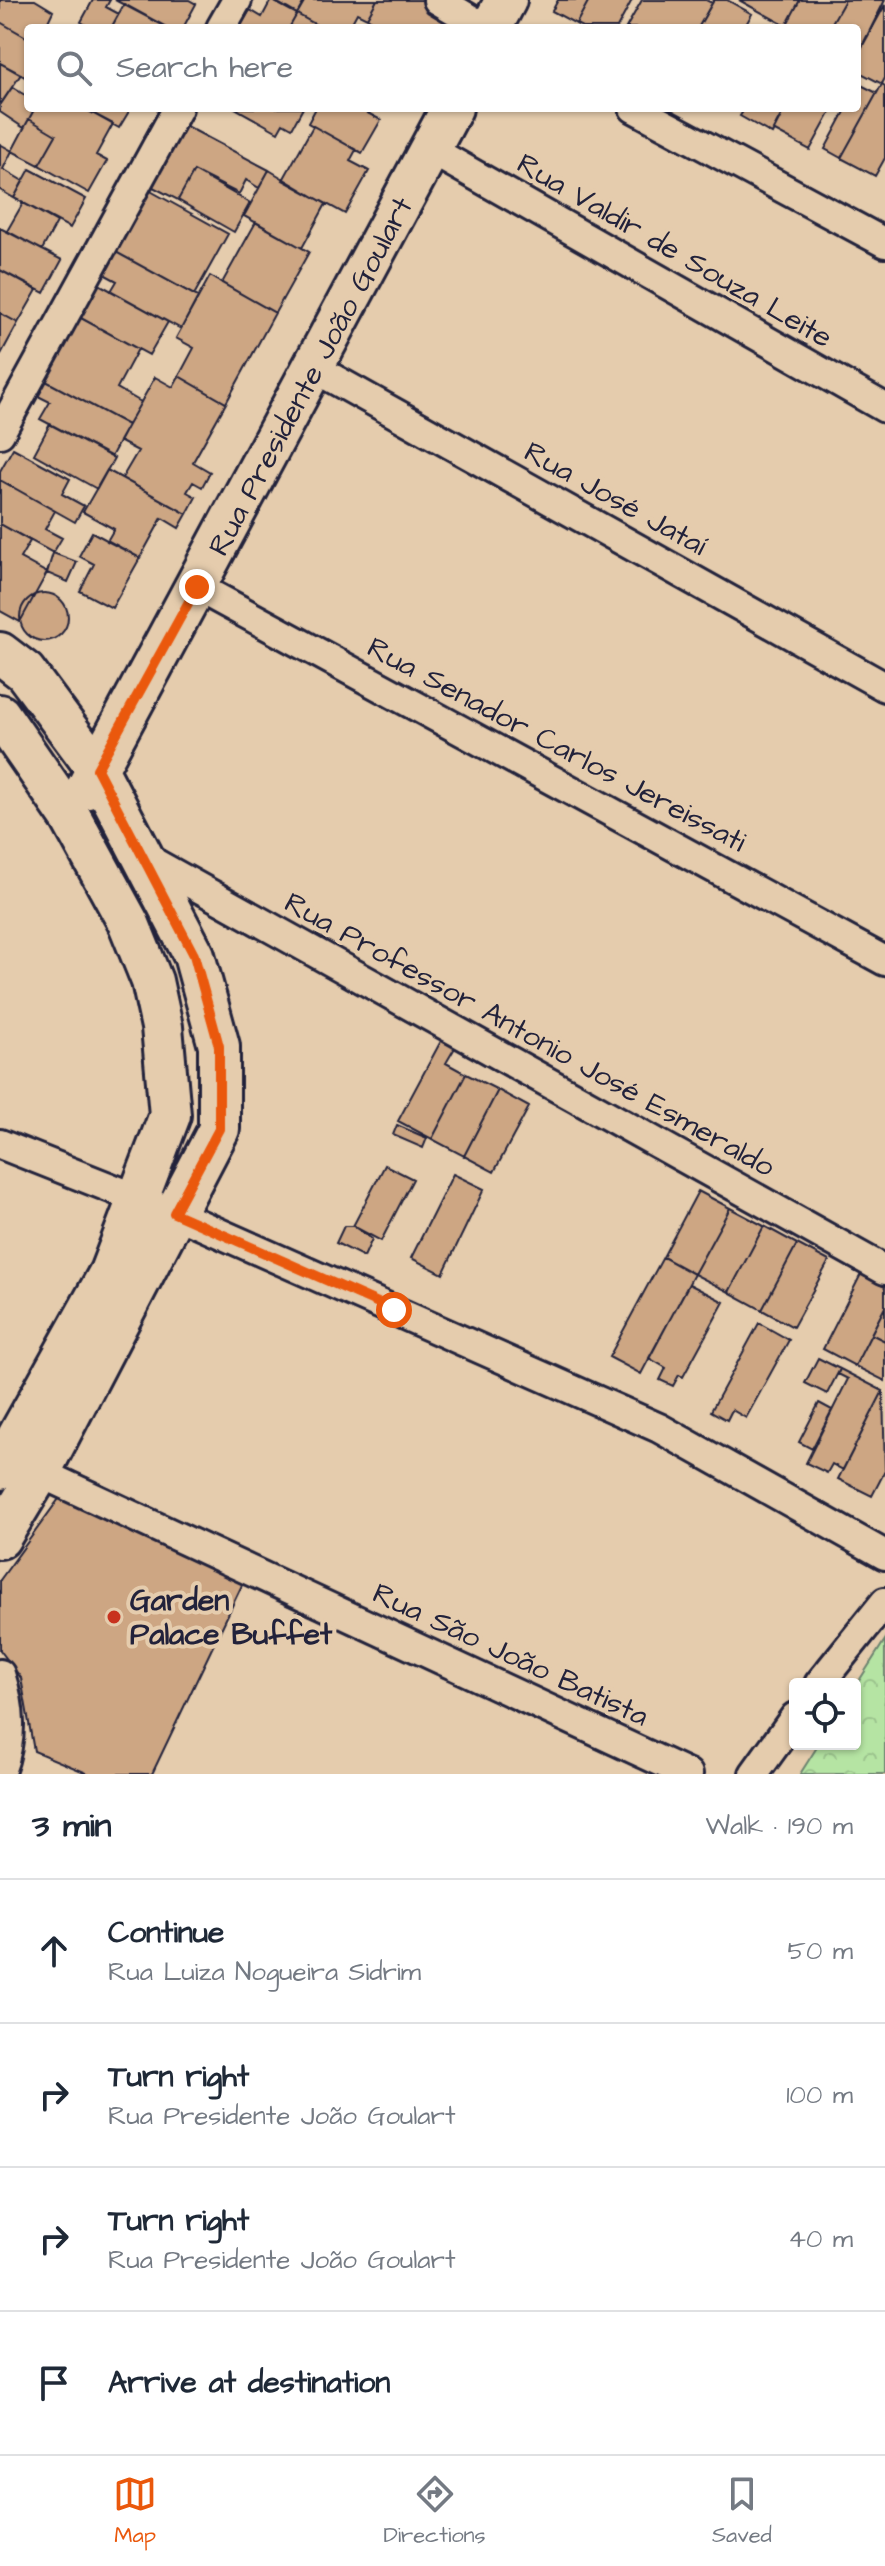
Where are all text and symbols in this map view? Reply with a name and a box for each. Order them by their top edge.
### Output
search box [24,24,861,112]
icon: search [52,46,96,90]
text: Search here [116,47,293,89]
street label: Rua Valdir de Souza Leite [509,143,840,359]
street label: Rua Presidente João Goulart [198,190,424,563]
street label: Rua José Jataí [517,431,715,567]
route end [179,569,215,605]
street label: Rua Senador Carlos Jereissati [360,627,754,863]
street label: Rua Professor Antonio José Esmeraldo [277,882,782,1188]
route start [376,1292,412,1328]
street label: Rua São João Batista [366,1572,655,1737]
place label: Garden Palace Buffet [130,1580,333,1656]
marker: Garden Palace Buffet [105,1608,123,1626]
map controls [789,1678,861,1750]
button: locate [789,1678,861,1750]
text: 3 min [32,1802,112,1850]
text: Walk · 190 m [706,1808,853,1844]
text: Continue [108,1912,224,1954]
icon: ahead [32,1929,76,1973]
text: 50 m [788,1933,853,1969]
text: Rua Luiza Nogueira Sidrim [108,1954,421,1990]
text: Turn right [108,2056,249,2098]
icon: right [32,2073,76,2117]
text: 100 m [786,2077,853,2113]
text: Rua Presidente João Goulart [108,2098,455,2134]
text: Turn right [108,2200,249,2242]
icon: right [32,2217,76,2261]
text: 40 m [788,2221,853,2257]
text: Rua Presidente João Goulart [108,2242,455,2278]
icon: arrive [32,2361,76,2405]
text: Arrive at destination [108,2362,390,2404]
tab: Map [113,2472,157,2551]
tab: Directions [383,2472,486,2551]
tab: Saved [712,2472,772,2551]

